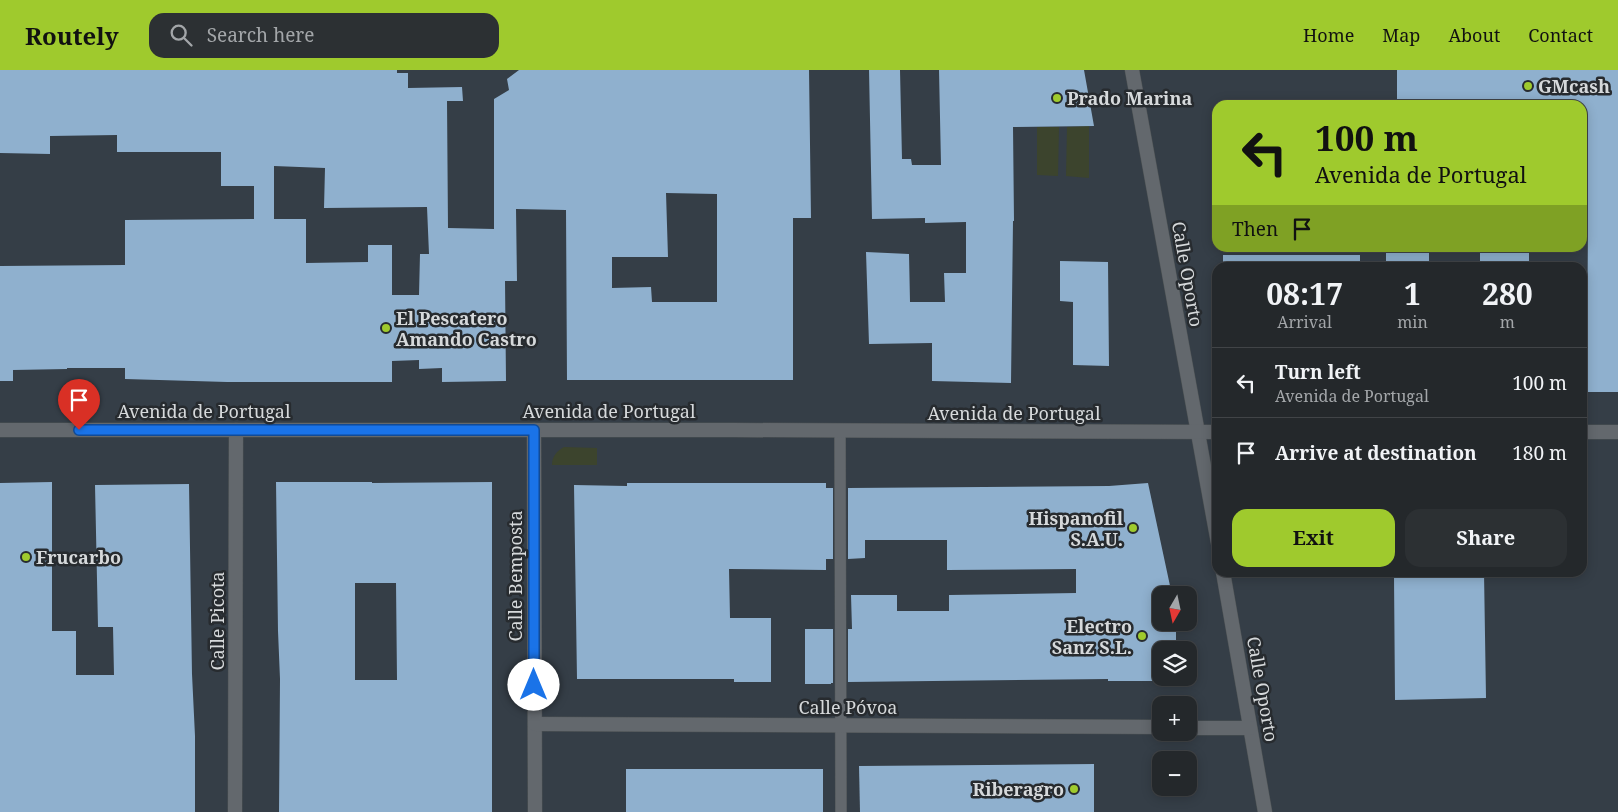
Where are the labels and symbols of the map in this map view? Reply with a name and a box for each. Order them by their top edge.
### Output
place label: GMcash [1538,74,1610,98]
marker: GMcash [1522,80,1534,92]
place label: Prado Marina [1067,86,1192,110]
marker: Prado Marina [1051,92,1063,104]
street label: Calle Oporto [1167,219,1209,329]
place label: El Pescatero Amando Castro [396,306,537,351]
marker: El Pescatero Amando Castro [380,322,392,334]
pin [58,379,100,430]
street label: Avenida de Portugal [117,399,291,423]
street label: Avenida de Portugal [522,399,696,423]
street label: Avenida de Portugal [927,401,1101,425]
place label: Hispanofil S.A.U. [1029,506,1124,551]
street label: Calle Bemposta [503,510,527,642]
marker: Hispanofil S.A.U. [1127,522,1139,534]
place label: Frucarbo [36,545,121,569]
marker: Frucarbo [20,551,32,563]
street label: Calle Picota [205,572,229,671]
north arrow [1152,586,1198,631]
place label: Electro Sanz S.L. [1052,614,1132,659]
marker: Electro Sanz S.L. [1136,630,1148,642]
street label: Calle Oporto [1242,634,1284,744]
position arrow [507,658,559,710]
street label: Calle Póvoa [799,695,897,719]
place label: Riberagro [972,777,1064,801]
marker: Riberagro [1068,783,1080,795]

